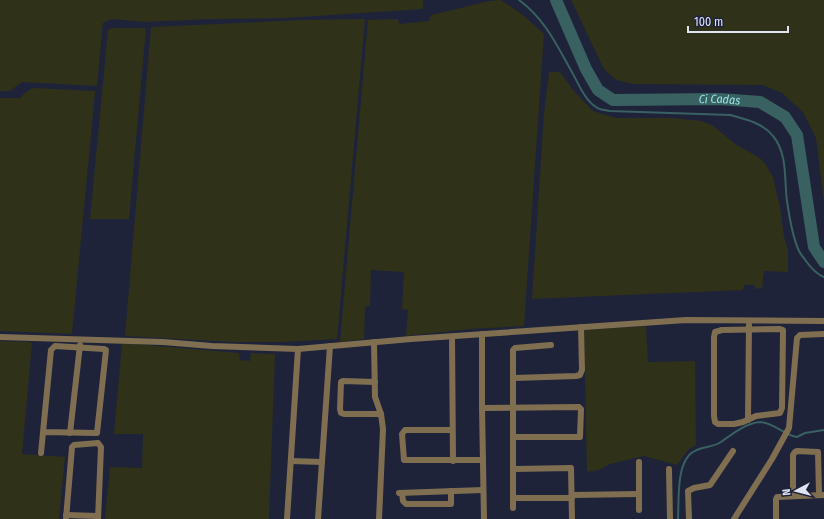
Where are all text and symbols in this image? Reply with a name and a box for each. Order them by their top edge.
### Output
scale bar [688,8,788,34]
text: 100 m [694,15,723,29]
water label: Ci Cadas [699,92,741,108]
north arrow [776,471,816,511]
text: N [780,488,793,496]

